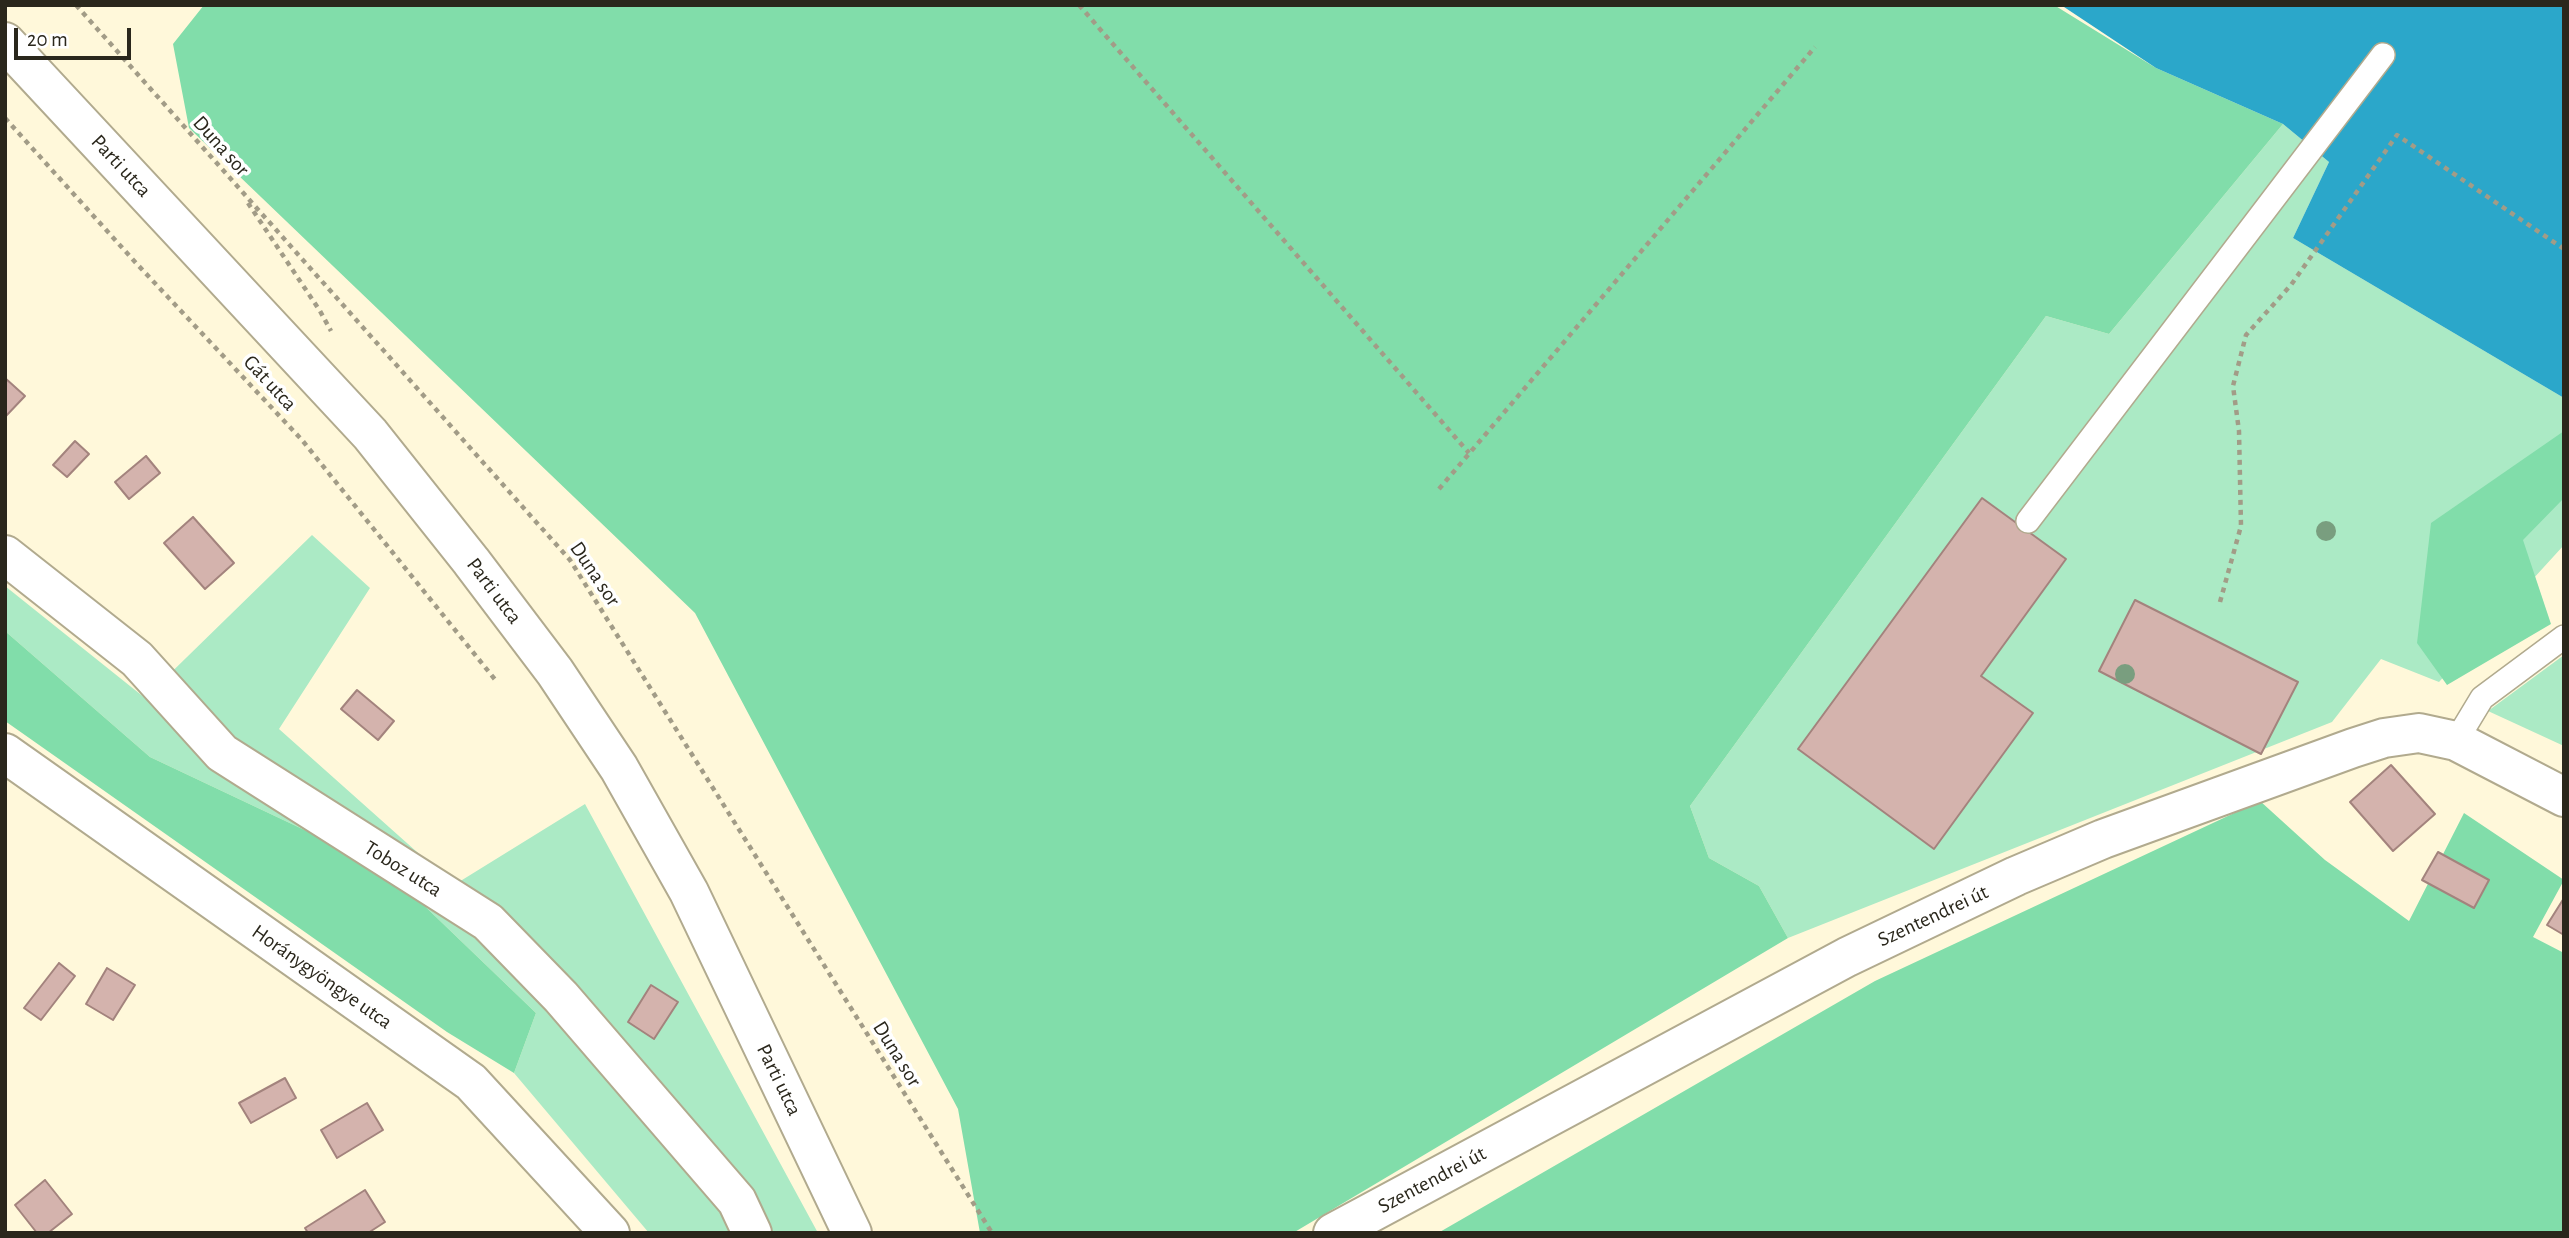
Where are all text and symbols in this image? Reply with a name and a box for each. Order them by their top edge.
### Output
scale bar [18,14,135,58]
text: 20 m [27,29,68,50]
street label: Duna sor [187,111,255,181]
street label: Parti utca [86,129,156,203]
street label: Gát utca [238,350,302,416]
street label: Duna sor [564,537,626,611]
street label: Parti utca [461,553,527,629]
street label: Toboz utca [360,835,446,903]
street label: Szentendrei út [1874,879,1992,953]
street label: Horánygyöngye utca [247,919,397,1035]
street label: Duna sor [867,1016,927,1092]
street label: Parti utca [751,1040,807,1120]
street label: Szentendrei út [1374,1141,1490,1219]

